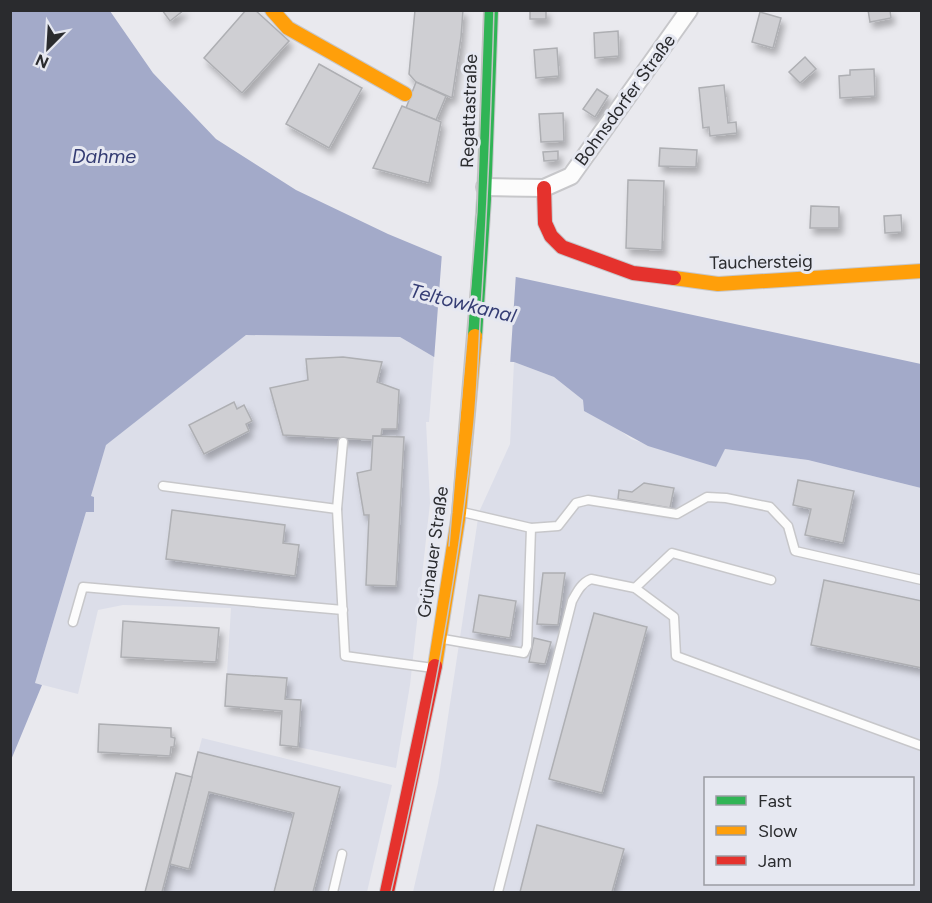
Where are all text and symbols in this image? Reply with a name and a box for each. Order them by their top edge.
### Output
north arrow [18,18,78,78]
street label: Bohnsdorfer Straße [570,30,680,170]
text: N [33,50,52,72]
street label: Regattastraße [456,53,482,168]
water label: Dahme [72,144,136,168]
street label: Tauchersteig [709,250,813,274]
water label: Teltowkanal [407,278,519,328]
street label: Grünauer Straße [413,485,453,619]
legend [704,777,914,885]
text: Fast [758,790,792,812]
text: Slow [758,820,797,842]
text: Jam [758,850,792,872]

